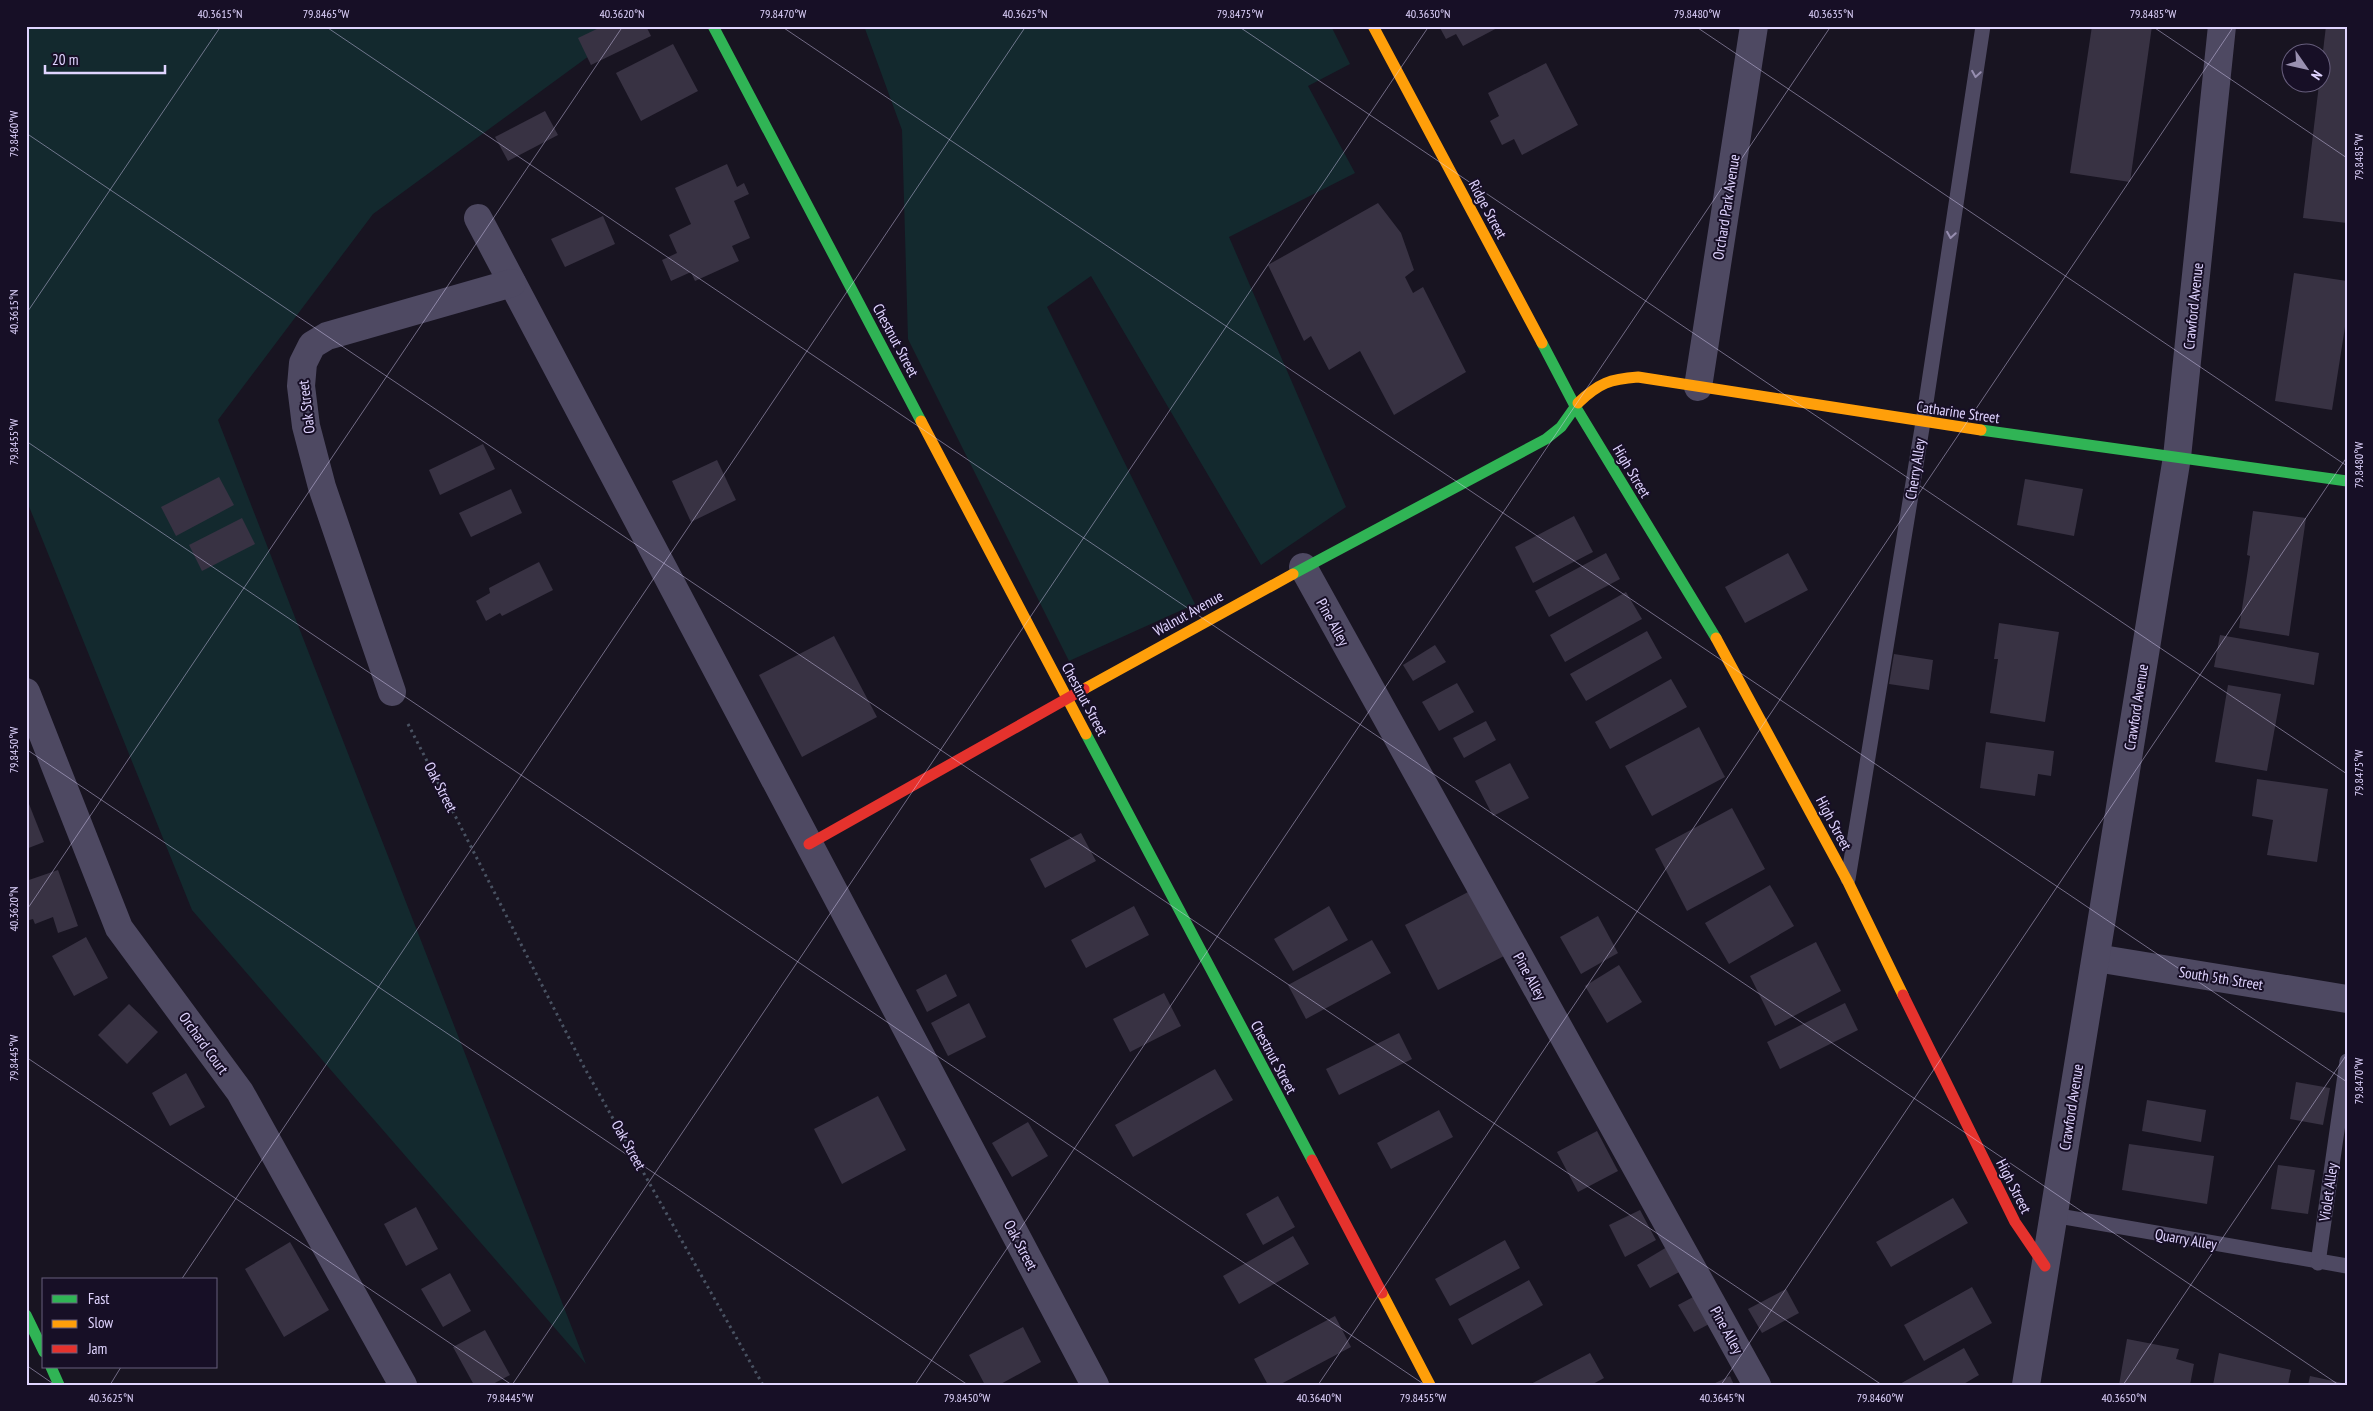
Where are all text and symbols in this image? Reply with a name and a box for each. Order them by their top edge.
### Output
text: 40.3615°N [197,6,243,21]
text: 79.8465°W [303,6,349,21]
text: 40.3620°N [599,6,645,21]
text: 79.8470°W [760,6,806,21]
text: 40.3625°N [1002,6,1048,21]
text: 79.8475°W [1217,6,1263,21]
text: 40.3630°N [1405,6,1451,21]
text: 79.8480°W [1674,6,1720,21]
text: 40.3635°N [1808,6,1854,21]
text: 79.8485°W [2130,6,2176,21]
scale bar [45,42,165,74]
north arrow [2280,42,2330,92]
text: 20 m [52,50,78,69]
text: N [2307,67,2326,83]
one-way arrow [1971,71,1982,79]
text: 79.8460°W [6,111,21,157]
text: 79.8485°W [2351,134,2366,180]
street label: Orchard Park Avenue [1708,153,1744,261]
street label: Ridge Street [1465,176,1511,242]
one-way arrow [1947,231,1957,239]
street label: Crawford Avenue [2179,262,2207,350]
text: 40.3615°N [6,289,21,335]
street label: Chestnut Street [869,300,923,380]
street label: Oak Street [293,379,319,435]
street label: Catharine Street [1915,397,2001,427]
text: 79.8455°W [6,419,21,465]
street label: Cherry Alley [1901,437,1929,501]
street label: High Street [1609,441,1655,501]
text: 79.8480°W [2351,442,2366,488]
street label: Walnut Avenue [1150,586,1226,640]
street label: Pine Alley [1312,595,1354,649]
street label: Chestnut Street [1058,659,1112,739]
street label: Crawford Avenue [2120,662,2152,752]
text: 79.8450°W [6,727,21,773]
text: 79.8475°W [2351,750,2366,796]
street label: Oak Street [420,759,462,815]
street label: High Street [1812,793,1856,853]
text: 40.3620°N [6,886,21,932]
street label: Pine Alley [1509,949,1551,1003]
street label: South 5th Street [2178,962,2264,994]
street label: Orchard Court [175,1008,233,1078]
street label: Chestnut Street [1247,1017,1301,1097]
text: 79.8445°W [6,1035,21,1081]
text: 79.8470°W [2351,1058,2366,1104]
street label: Crawford Avenue [2055,1062,2087,1152]
street label: Oak Street [608,1117,650,1173]
street label: High Street [1992,1156,2036,1216]
street label: Violet Alley [2314,1161,2342,1223]
street label: Oak Street [1000,1217,1042,1273]
street label: Quarry Alley [2154,1224,2219,1254]
legend [42,1278,218,1368]
text: Fast [88,1289,109,1308]
street label: Pine Alley [1706,1303,1748,1357]
text: Slow [88,1313,113,1332]
text: Jam [87,1339,107,1358]
text: 40.3625°N [88,1390,134,1405]
text: 79.8445°W [487,1390,533,1405]
text: 79.8450°W [944,1390,990,1405]
text: 40.3640°N [1296,1390,1342,1405]
text: 79.8455°W [1400,1390,1446,1405]
text: 40.3645°N [1699,1390,1745,1405]
text: 79.8460°W [1857,1390,1903,1405]
text: 40.3650°N [2101,1390,2147,1405]

